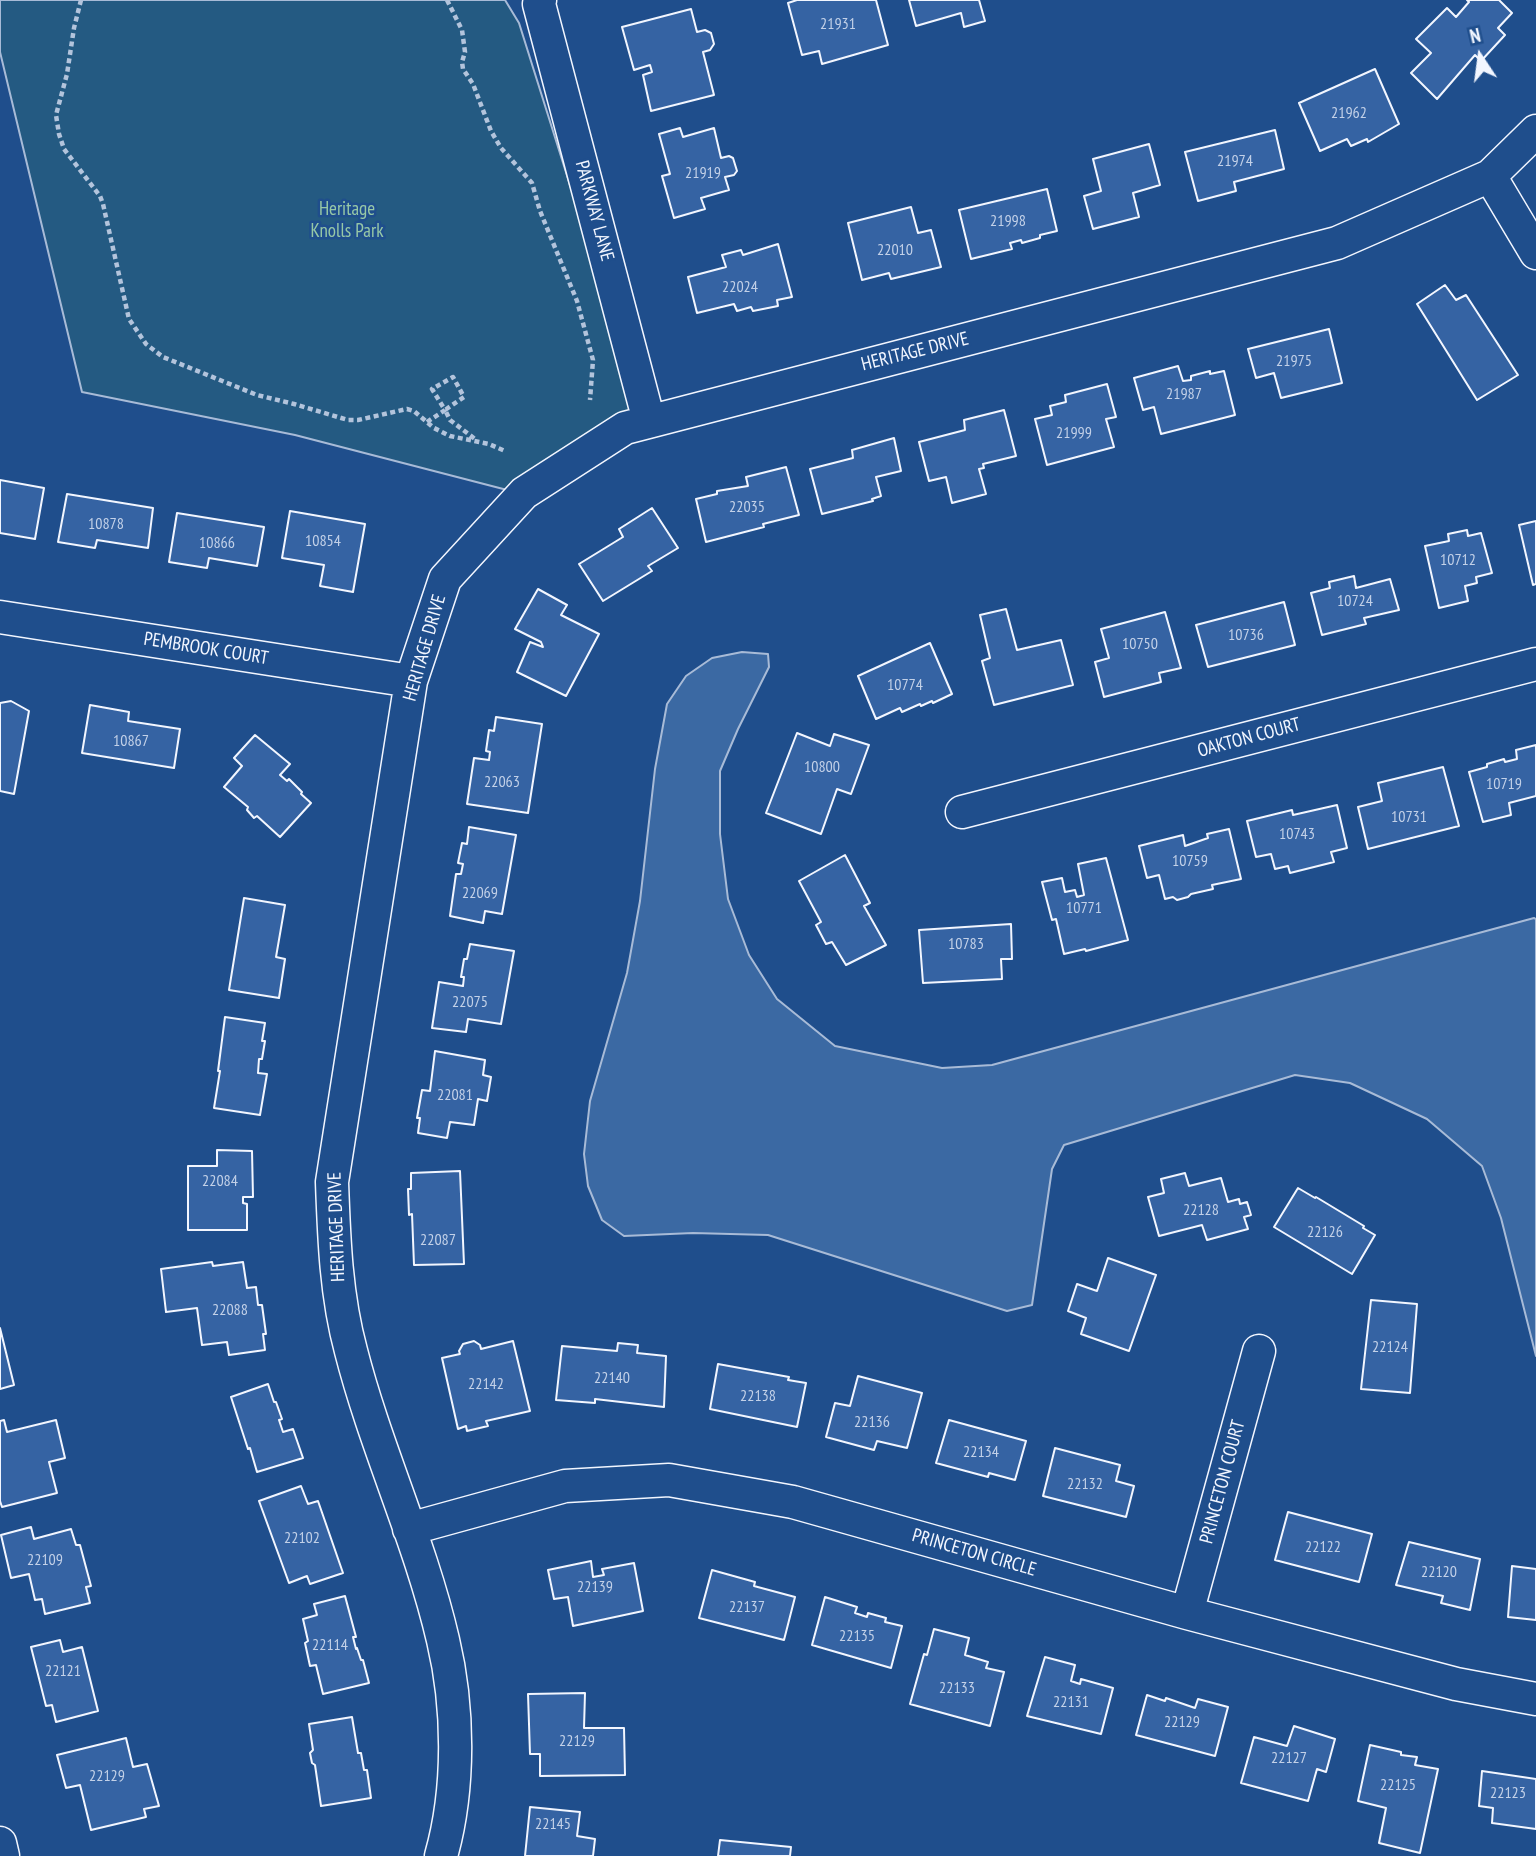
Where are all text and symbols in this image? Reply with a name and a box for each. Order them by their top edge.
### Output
house number: 21931 [820,14,856,34]
north arrow [1445,21,1515,91]
text: N [1468,23,1483,48]
house number: 21962 [1331,103,1367,123]
house number: 21974 [1217,151,1253,171]
street label: PARKWAY LANE [570,158,618,264]
house number: 21919 [685,163,721,183]
park label: Heritage Knolls Park [310,199,384,243]
house number: 21998 [990,211,1026,231]
house number: 22010 [877,240,913,260]
house number: 22024 [722,277,758,297]
street label: HERITAGE DRIVE [859,328,971,376]
house number: 21975 [1276,351,1312,371]
house number: 21987 [1166,384,1202,404]
house number: 21999 [1056,423,1092,443]
house number: 22035 [729,497,765,517]
house number: 10878 [88,514,124,534]
house number: 10854 [305,531,341,551]
house number: 10866 [199,533,235,553]
house number: 10712 [1440,550,1476,570]
house number: 10724 [1337,591,1373,611]
street label: HERITAGE DRIVE [399,592,451,704]
house number: 10736 [1228,625,1264,645]
street label: PEMBROOK COURT [142,628,270,670]
house number: 10750 [1122,634,1158,654]
house number: 10774 [887,675,923,695]
street label: OAKTON COURT [1195,713,1303,763]
house number: 10867 [113,731,149,751]
house number: 10800 [804,757,840,777]
house number: 22063 [484,772,520,792]
house number: 10719 [1486,774,1522,794]
house number: 10731 [1391,807,1427,827]
house number: 10743 [1279,824,1315,844]
house number: 10759 [1172,851,1208,871]
house number: 22069 [462,883,498,903]
house number: 10771 [1066,898,1102,918]
house number: 10783 [948,934,984,954]
house number: 22075 [452,992,488,1012]
house number: 22081 [437,1085,473,1105]
house number: 22084 [202,1171,238,1191]
street label: HERITAGE DRIVE [324,1172,350,1282]
house number: 22128 [1183,1200,1219,1220]
house number: 22126 [1307,1222,1343,1242]
house number: 22087 [420,1230,456,1250]
house number: 22088 [212,1300,248,1320]
house number: 22124 [1372,1337,1408,1357]
house number: 22140 [594,1368,630,1388]
house number: 22142 [468,1374,504,1394]
house number: 22138 [740,1386,776,1406]
house number: 22136 [854,1412,890,1432]
street label: PRINCETON COURT [1196,1418,1250,1546]
house number: 22134 [963,1442,999,1462]
house number: 22132 [1067,1474,1103,1494]
street label: PRINCETON CIRCLE [909,1524,1039,1582]
house number: 22102 [284,1528,320,1548]
house number: 22122 [1305,1537,1341,1557]
house number: 22109 [27,1550,63,1570]
house number: 22120 [1421,1562,1457,1582]
house number: 22139 [577,1577,613,1597]
house number: 22137 [729,1597,765,1617]
house number: 22135 [839,1626,875,1646]
house number: 22114 [312,1635,348,1655]
house number: 22121 [45,1661,81,1681]
house number: 22133 [939,1678,975,1698]
house number: 22131 [1053,1692,1089,1712]
house number: 22129 [1164,1712,1200,1732]
house number: 22129 [559,1731,595,1751]
house number: 22127 [1271,1748,1307,1768]
house number: 22129 [89,1766,125,1786]
house number: 22125 [1380,1775,1416,1795]
house number: 22123 [1490,1783,1526,1803]
house number: 22145 [535,1814,571,1834]

